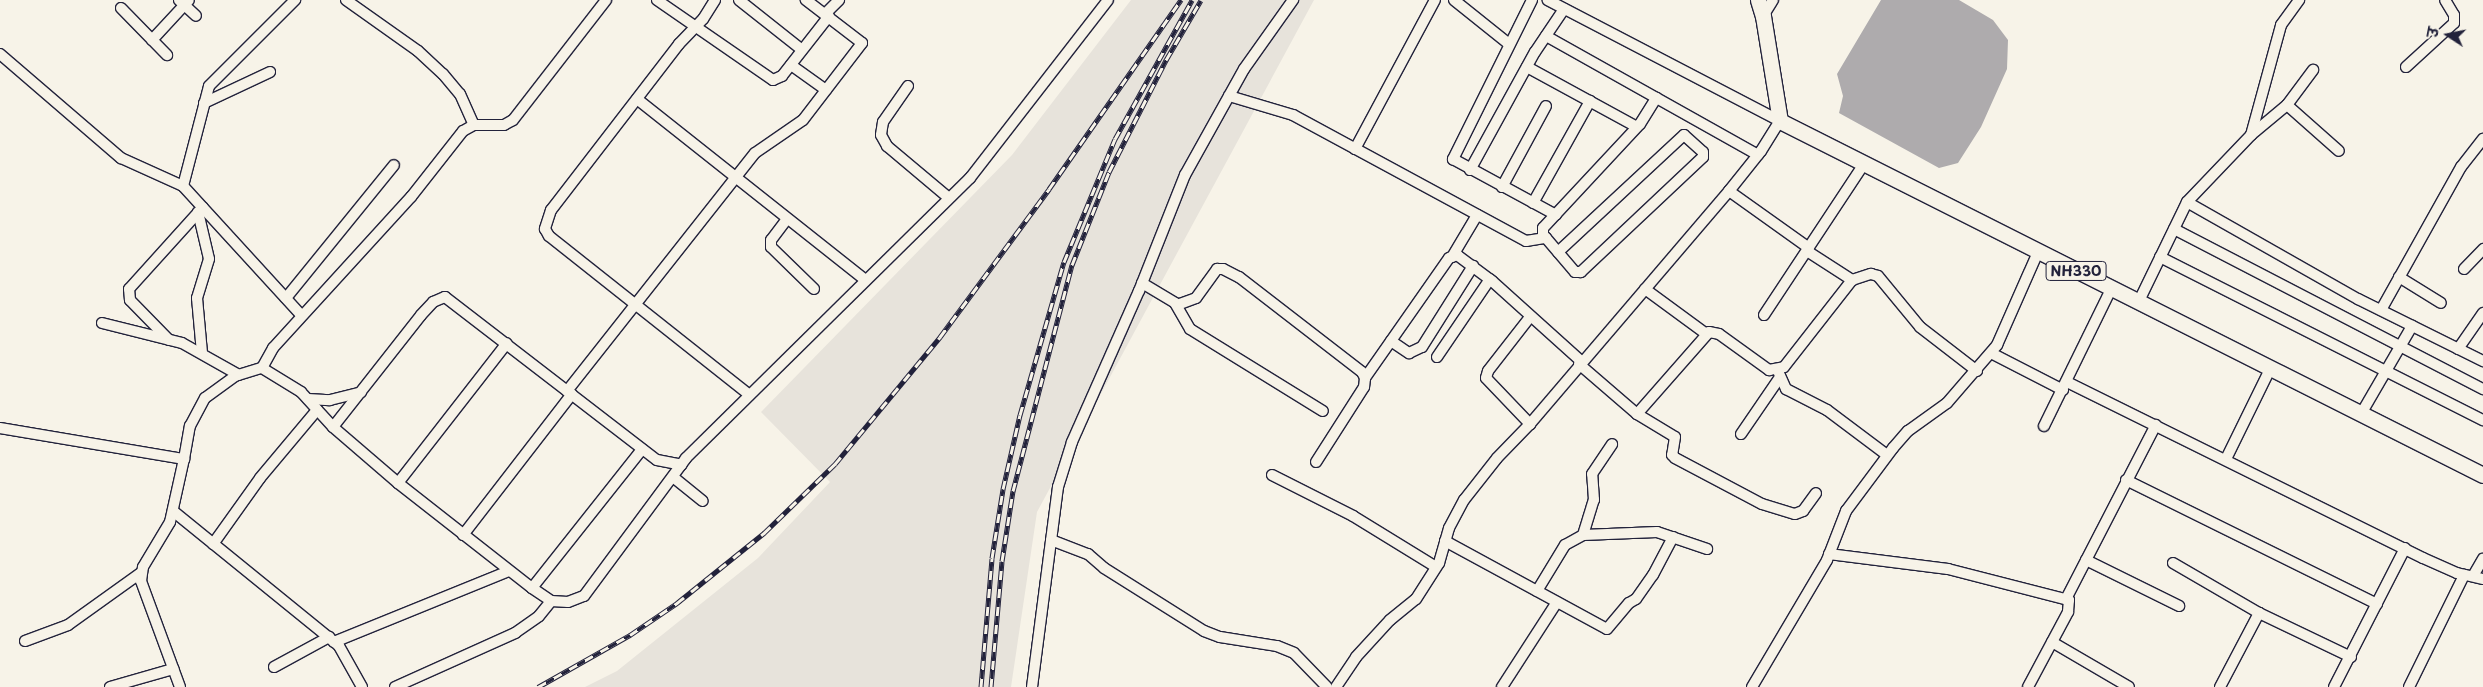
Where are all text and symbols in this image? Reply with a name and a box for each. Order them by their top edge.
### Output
north arrow [2423,10,2473,60]
text: उ [2422,25,2444,39]
road number: NH330 [2045,260,2107,282]

